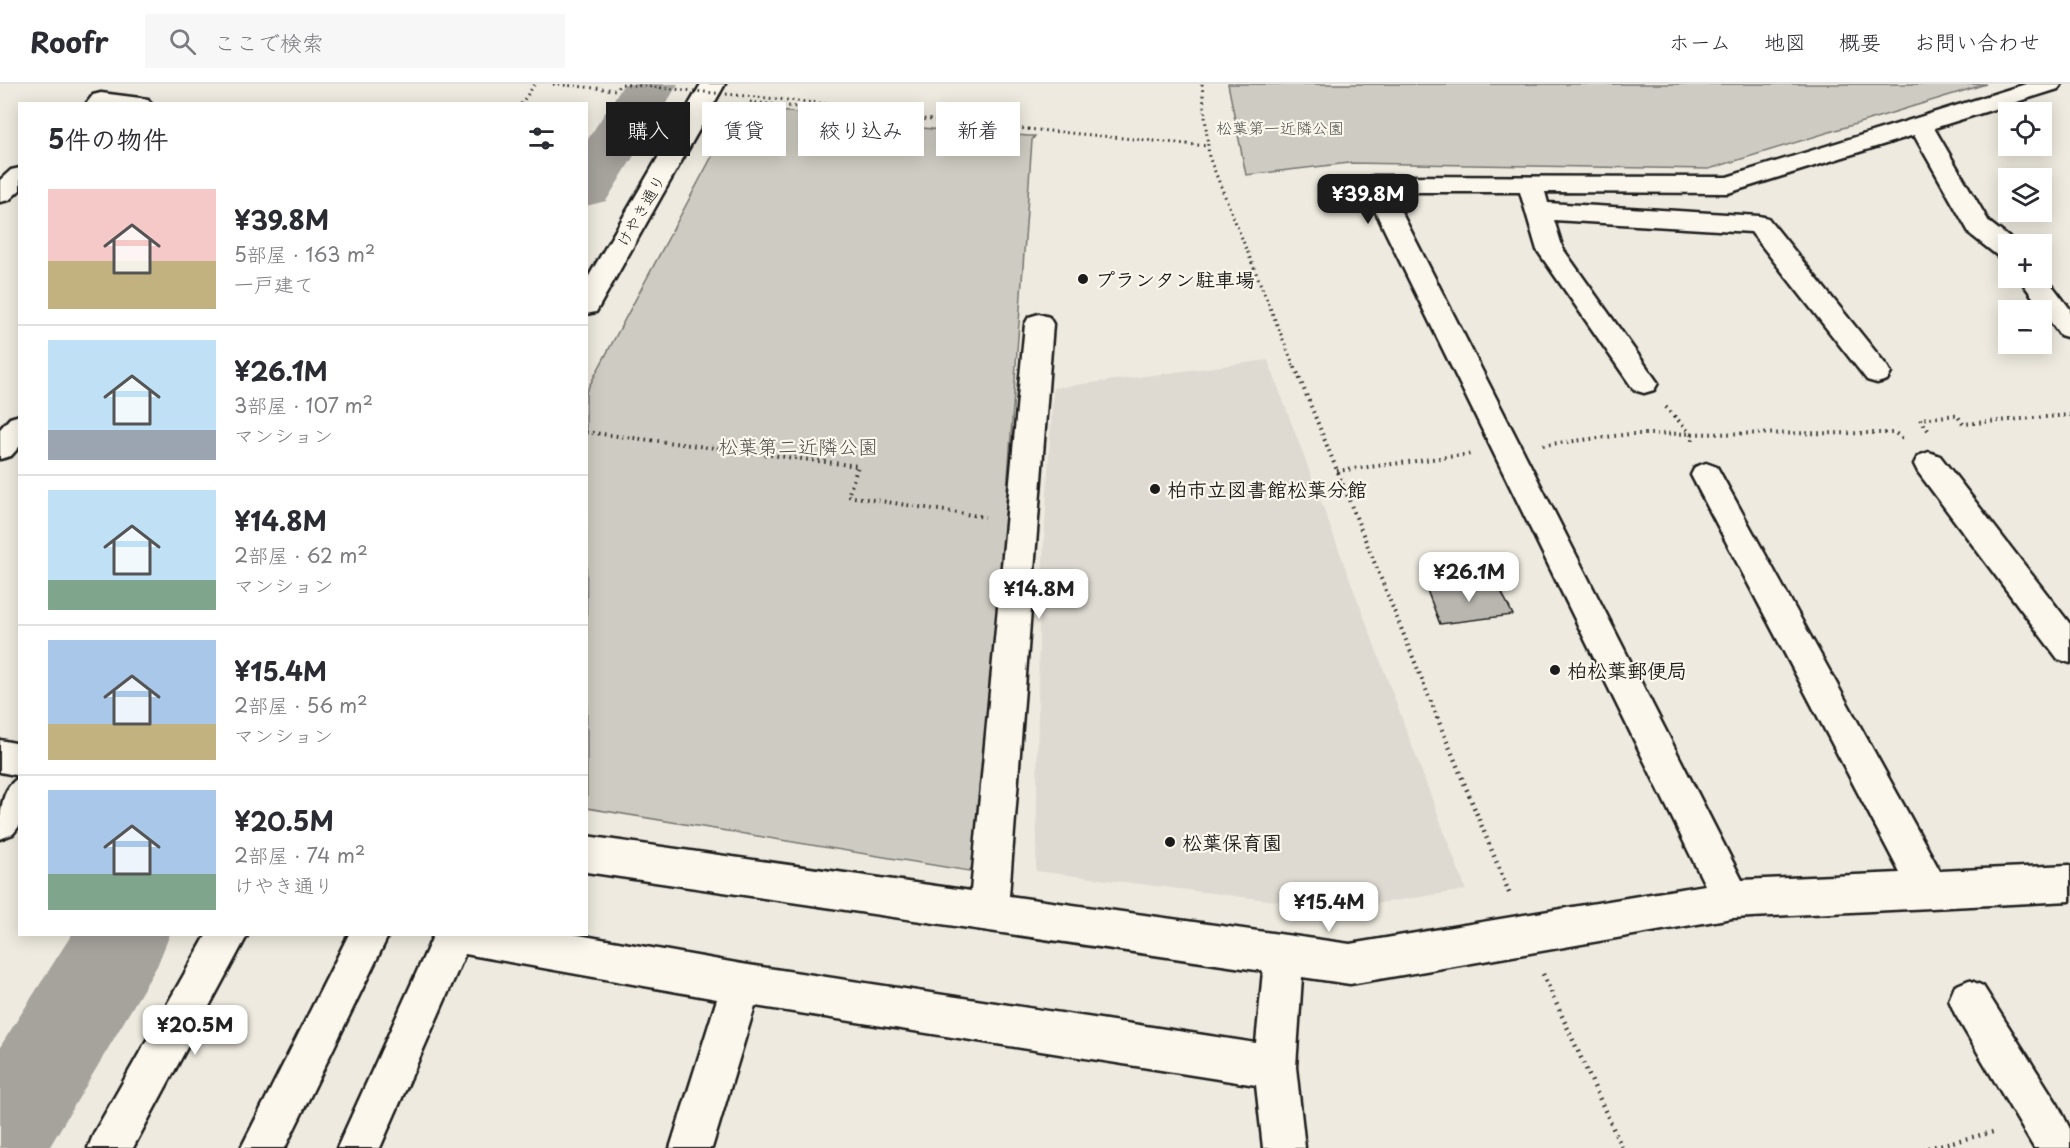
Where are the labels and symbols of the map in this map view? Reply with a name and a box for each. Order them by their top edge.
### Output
park label: 松葉第一近隣公園 [1216,115,1344,139]
street label: けやき通り [610,169,670,251]
pin: ¥39.8M [1319,174,1417,225]
place label: プランタン駐車場 [1095,264,1255,294]
marker: プランタン駐車場 [1076,272,1090,286]
park label: 松葉第二近隣公園 [718,431,878,461]
place label: 柏市立図書館松葉分館 [1167,474,1367,504]
marker: 柏市立図書館松葉分館 [1148,482,1162,496]
pin: ¥26.1M [1420,552,1518,603]
pin: ¥14.8M [990,569,1088,620]
place label: 柏松葉郵便局 [1567,655,1687,685]
marker: 柏松葉郵便局 [1548,663,1562,677]
place label: 松葉保育園 [1182,827,1282,857]
marker: 松葉保育園 [1163,835,1177,849]
pin: ¥15.4M [1280,882,1378,933]
pin: ¥20.5M [146,1005,244,1056]

